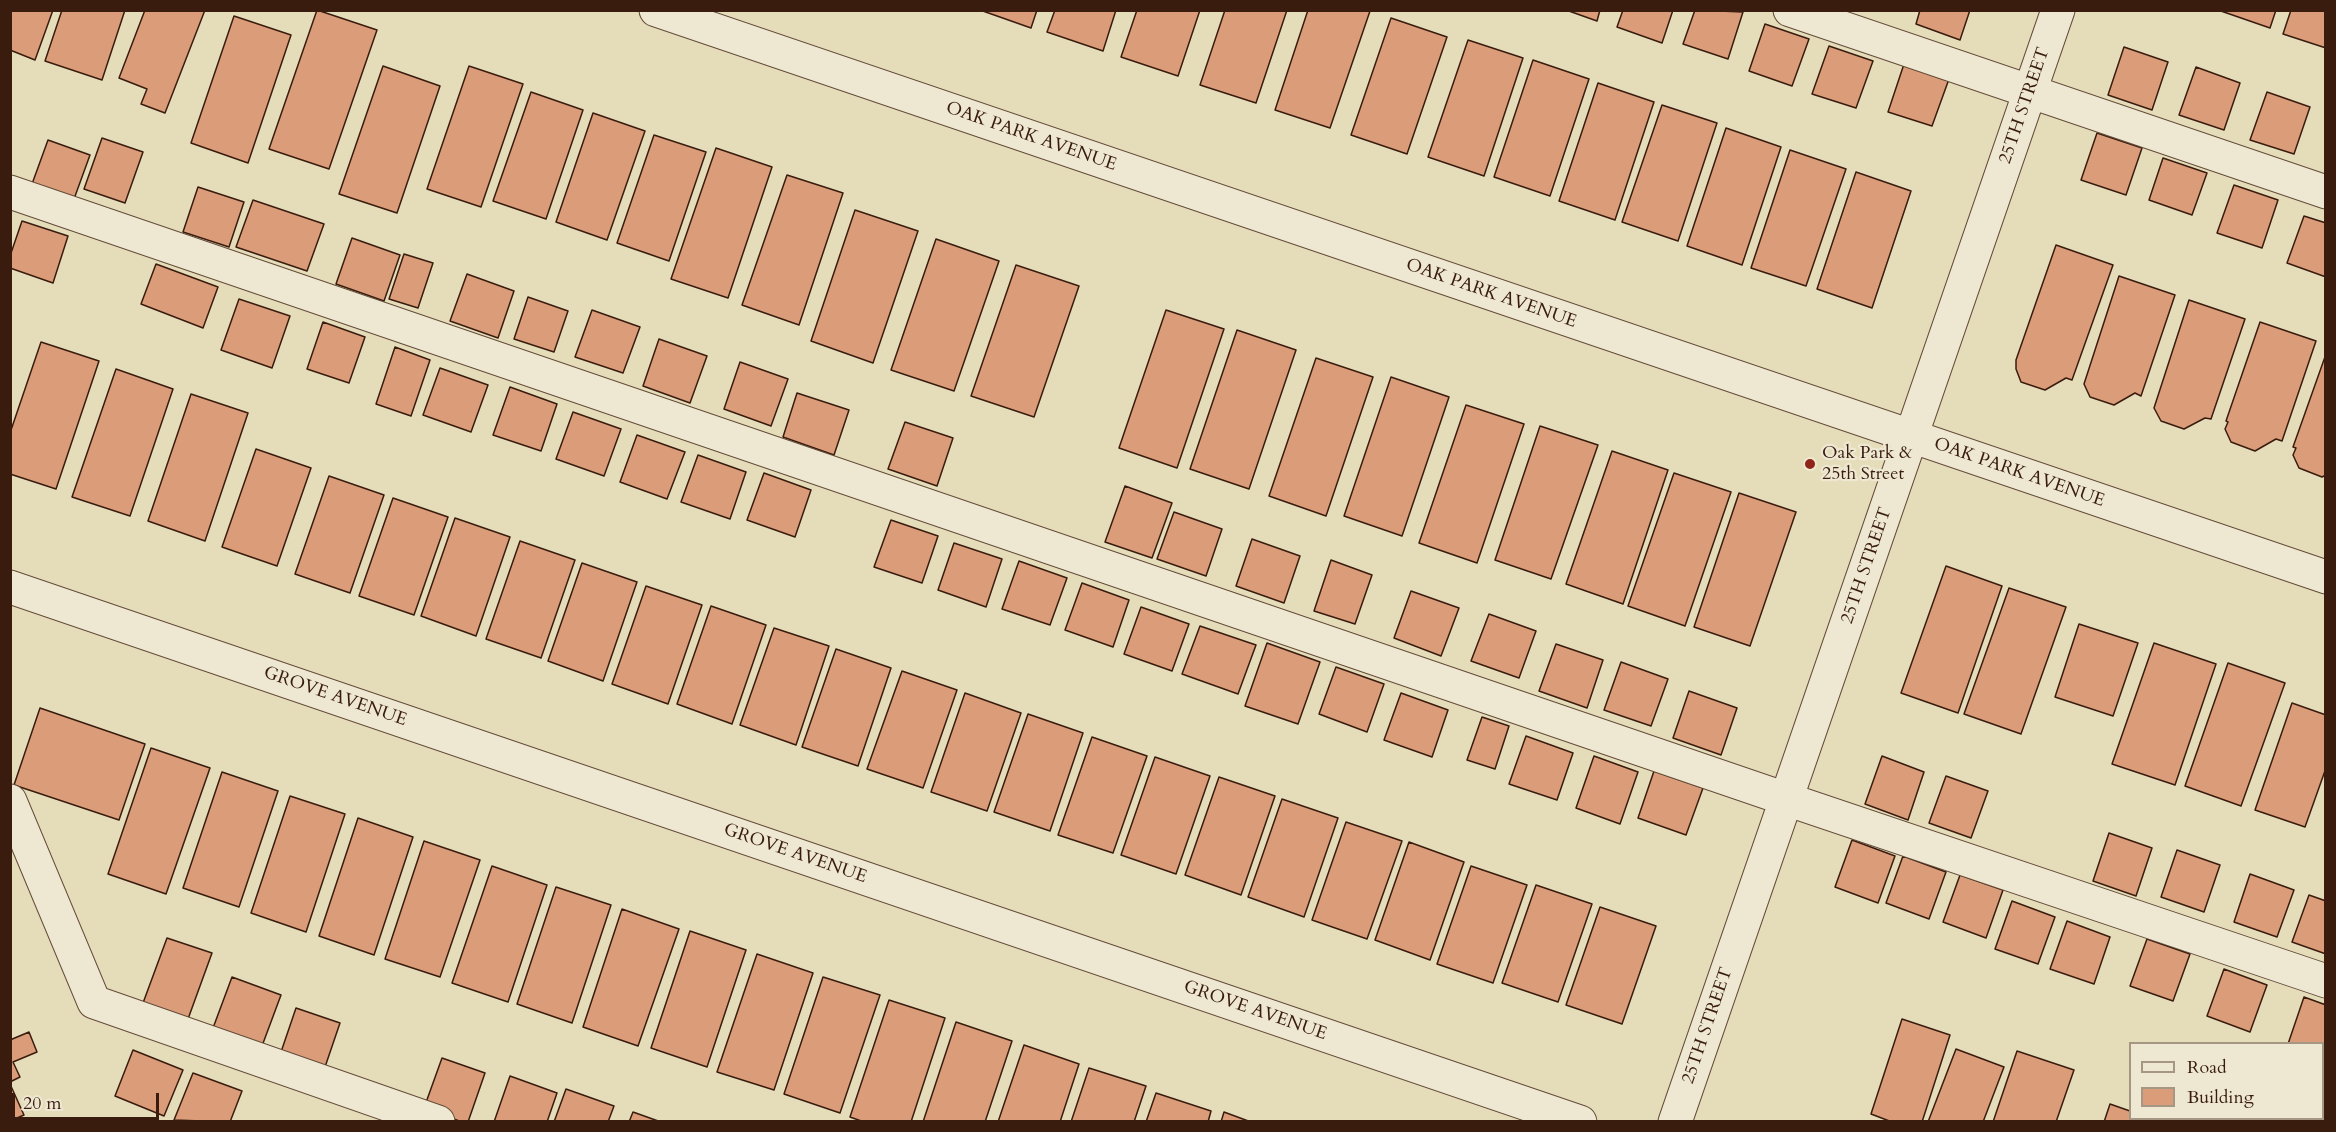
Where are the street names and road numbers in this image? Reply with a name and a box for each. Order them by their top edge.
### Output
street label: 25TH STREET [1995,45,2055,167]
street label: OAK PARK AVENUE [943,98,1119,176]
street label: OAK PARK AVENUE [1403,255,1579,333]
street label: OAK PARK AVENUE [1931,434,2107,512]
street label: 25TH STREET [1837,505,1897,627]
street label: GROVE AVENUE [261,662,409,732]
street label: GROVE AVENUE [721,819,869,889]
street label: 25TH STREET [1678,965,1738,1087]
street label: GROVE AVENUE [1181,976,1329,1046]

